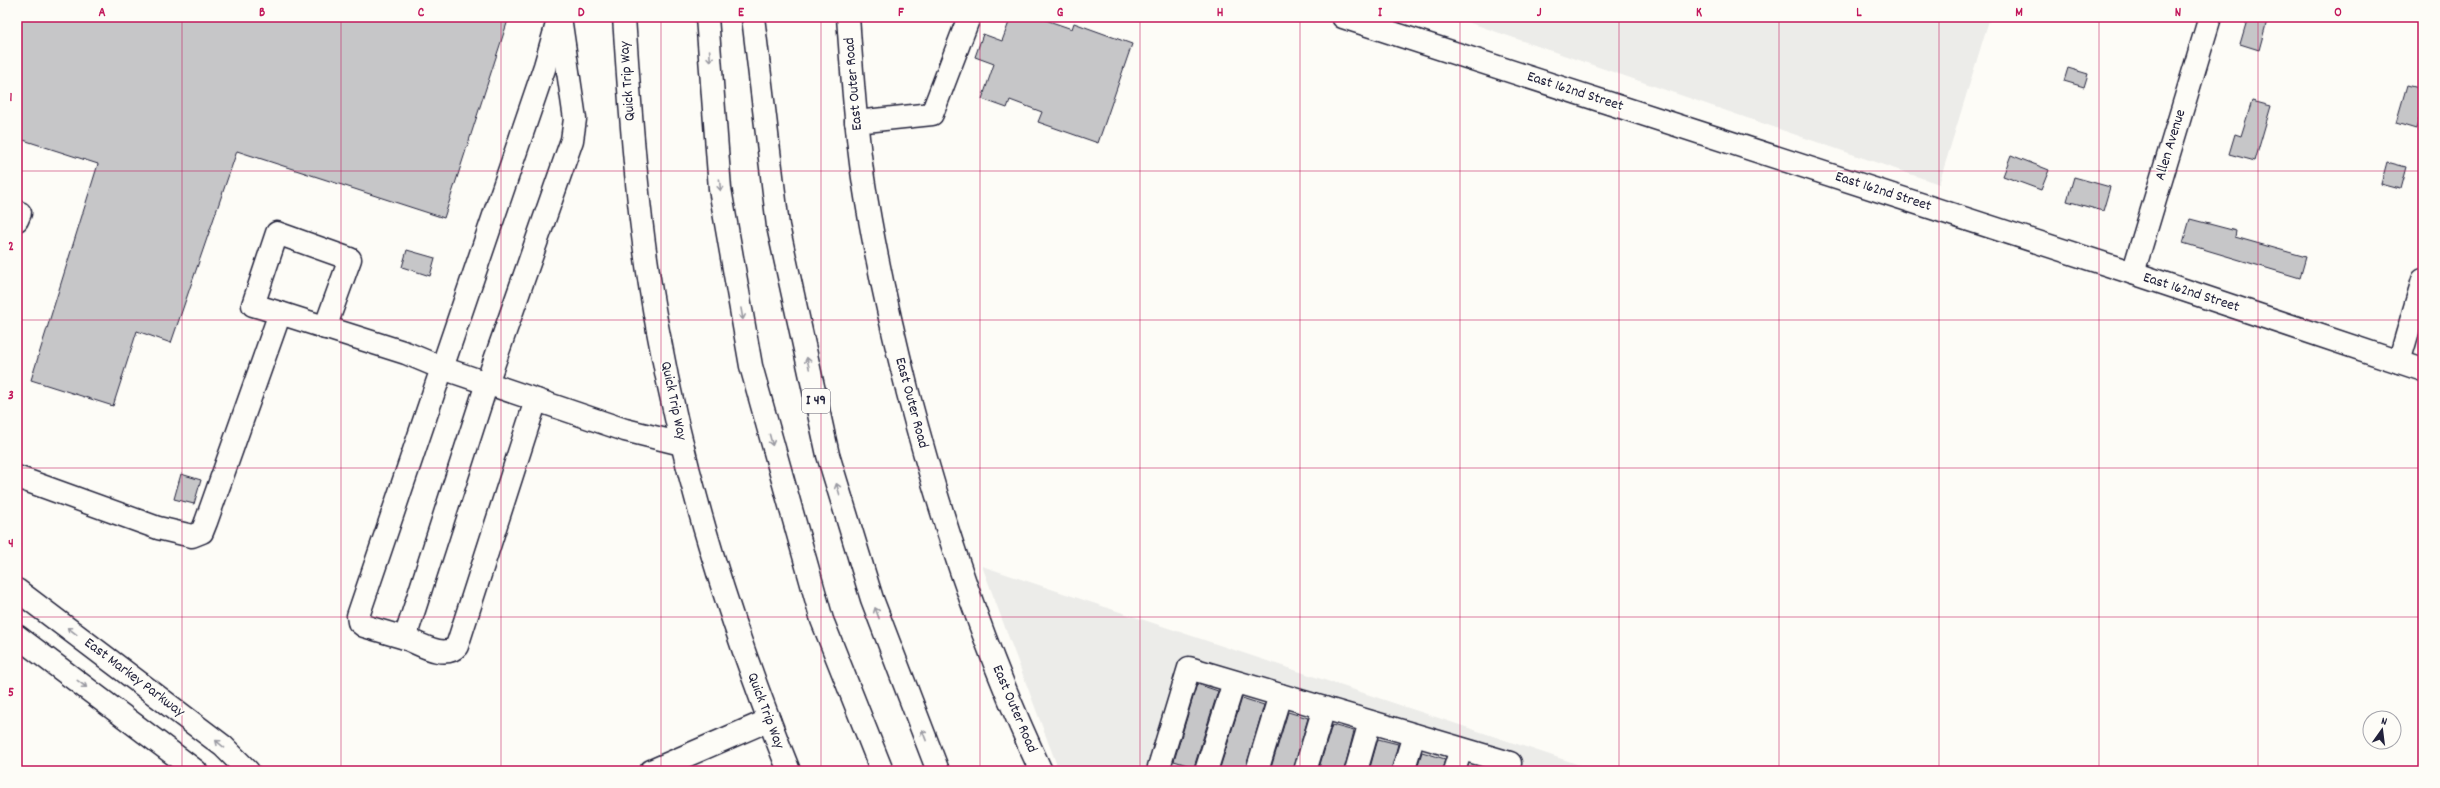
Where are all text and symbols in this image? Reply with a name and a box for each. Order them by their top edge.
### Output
text: A [98,4,106,23]
text: B [259,4,265,23]
text: C [418,4,425,23]
text: D [578,4,585,23]
text: E [738,4,745,23]
text: F [898,4,904,23]
text: G [1057,4,1064,23]
text: H [1217,4,1224,23]
text: I [1378,4,1383,23]
text: J [1537,4,1542,23]
text: K [1696,4,1702,23]
text: L [1856,4,1862,23]
text: M [2015,4,2023,23]
text: N [2175,4,2181,23]
text: O [2334,4,2342,23]
street label: East Outer Road [839,37,869,131]
street label: Quick Trip Way [614,39,642,122]
one-way arrow [706,49,713,62]
street label: East 162nd Street [1524,66,1626,118]
text: 1 [10,89,13,108]
street label: Allen Avenue [2150,106,2192,183]
street label: East 162nd Street [1832,166,1934,218]
one-way arrow [716,179,723,192]
text: 2 [8,238,14,257]
street label: East 162nd Street [2140,267,2242,319]
one-way arrow [738,307,746,320]
street label: East Outer Road [888,355,934,451]
one-way arrow [803,357,811,370]
street label: Quick Trip Way [654,360,692,443]
text: 3 [8,387,14,406]
road number: I 49 [802,389,830,413]
one-way arrow [768,433,775,446]
one-way arrow [834,483,841,496]
text: 4 [8,535,14,554]
one-way arrow [873,608,881,620]
one-way arrow [66,627,77,635]
street label: East Markey Parkway [79,633,190,724]
street label: East Outer Road [986,662,1042,756]
street label: Quick Trip Way [740,670,790,753]
one-way arrow [77,680,88,688]
text: 5 [8,684,14,703]
north arrow [2362,710,2402,750]
text: N [2379,714,2389,731]
one-way arrow [920,729,928,741]
one-way arrow [214,739,225,748]

